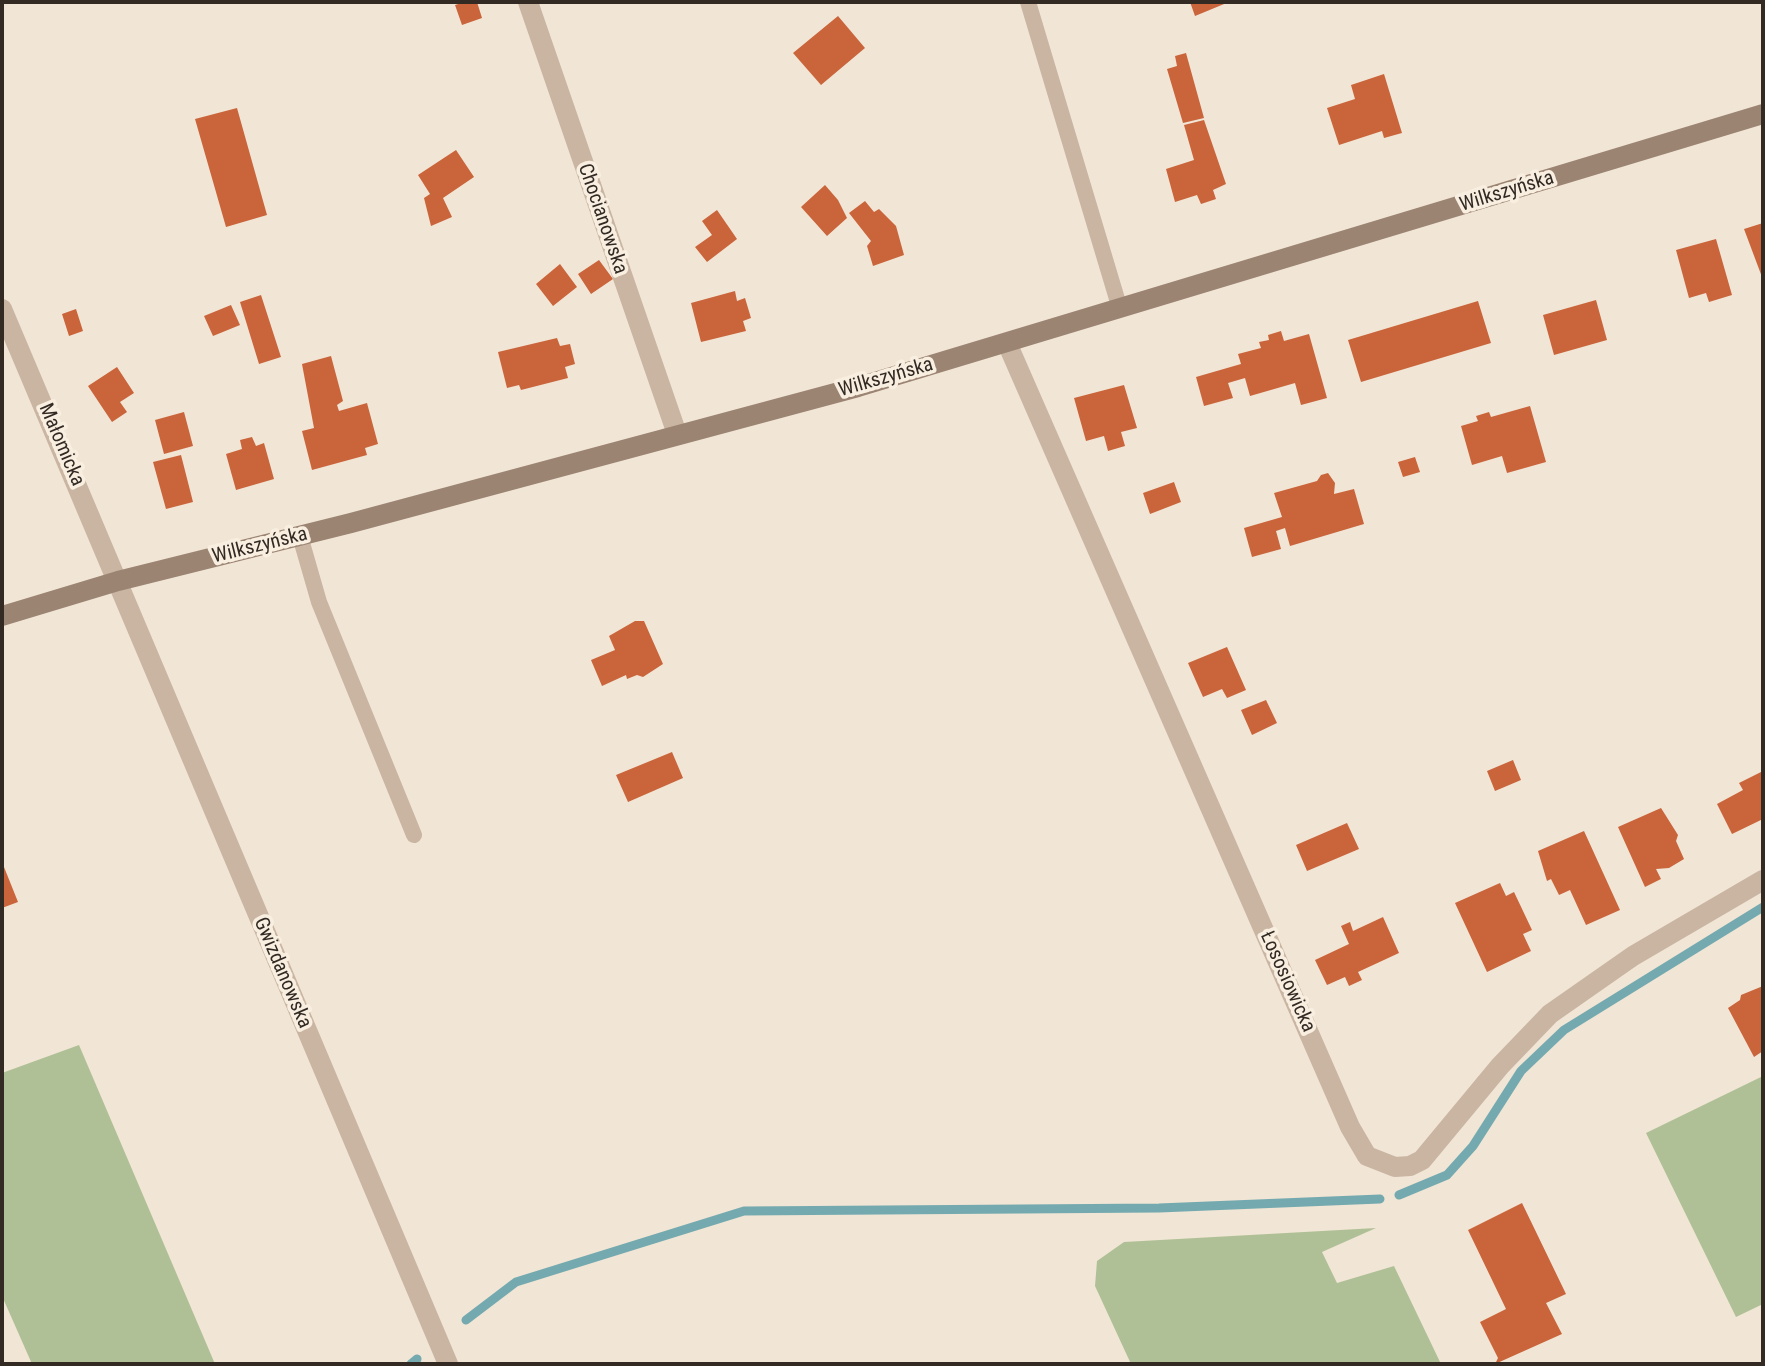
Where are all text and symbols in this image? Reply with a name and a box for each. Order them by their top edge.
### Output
street label: Chocianowska [572,161,632,277]
street label: Wilkszyńska [1457,166,1557,218]
street label: Wilkszyńska [836,353,936,403]
street label: Małomicka [33,400,89,490]
street label: Wilkszyńska [210,523,310,569]
street label: Gwizdanowska [248,914,316,1032]
street label: Łososiowicka [1254,928,1320,1036]

